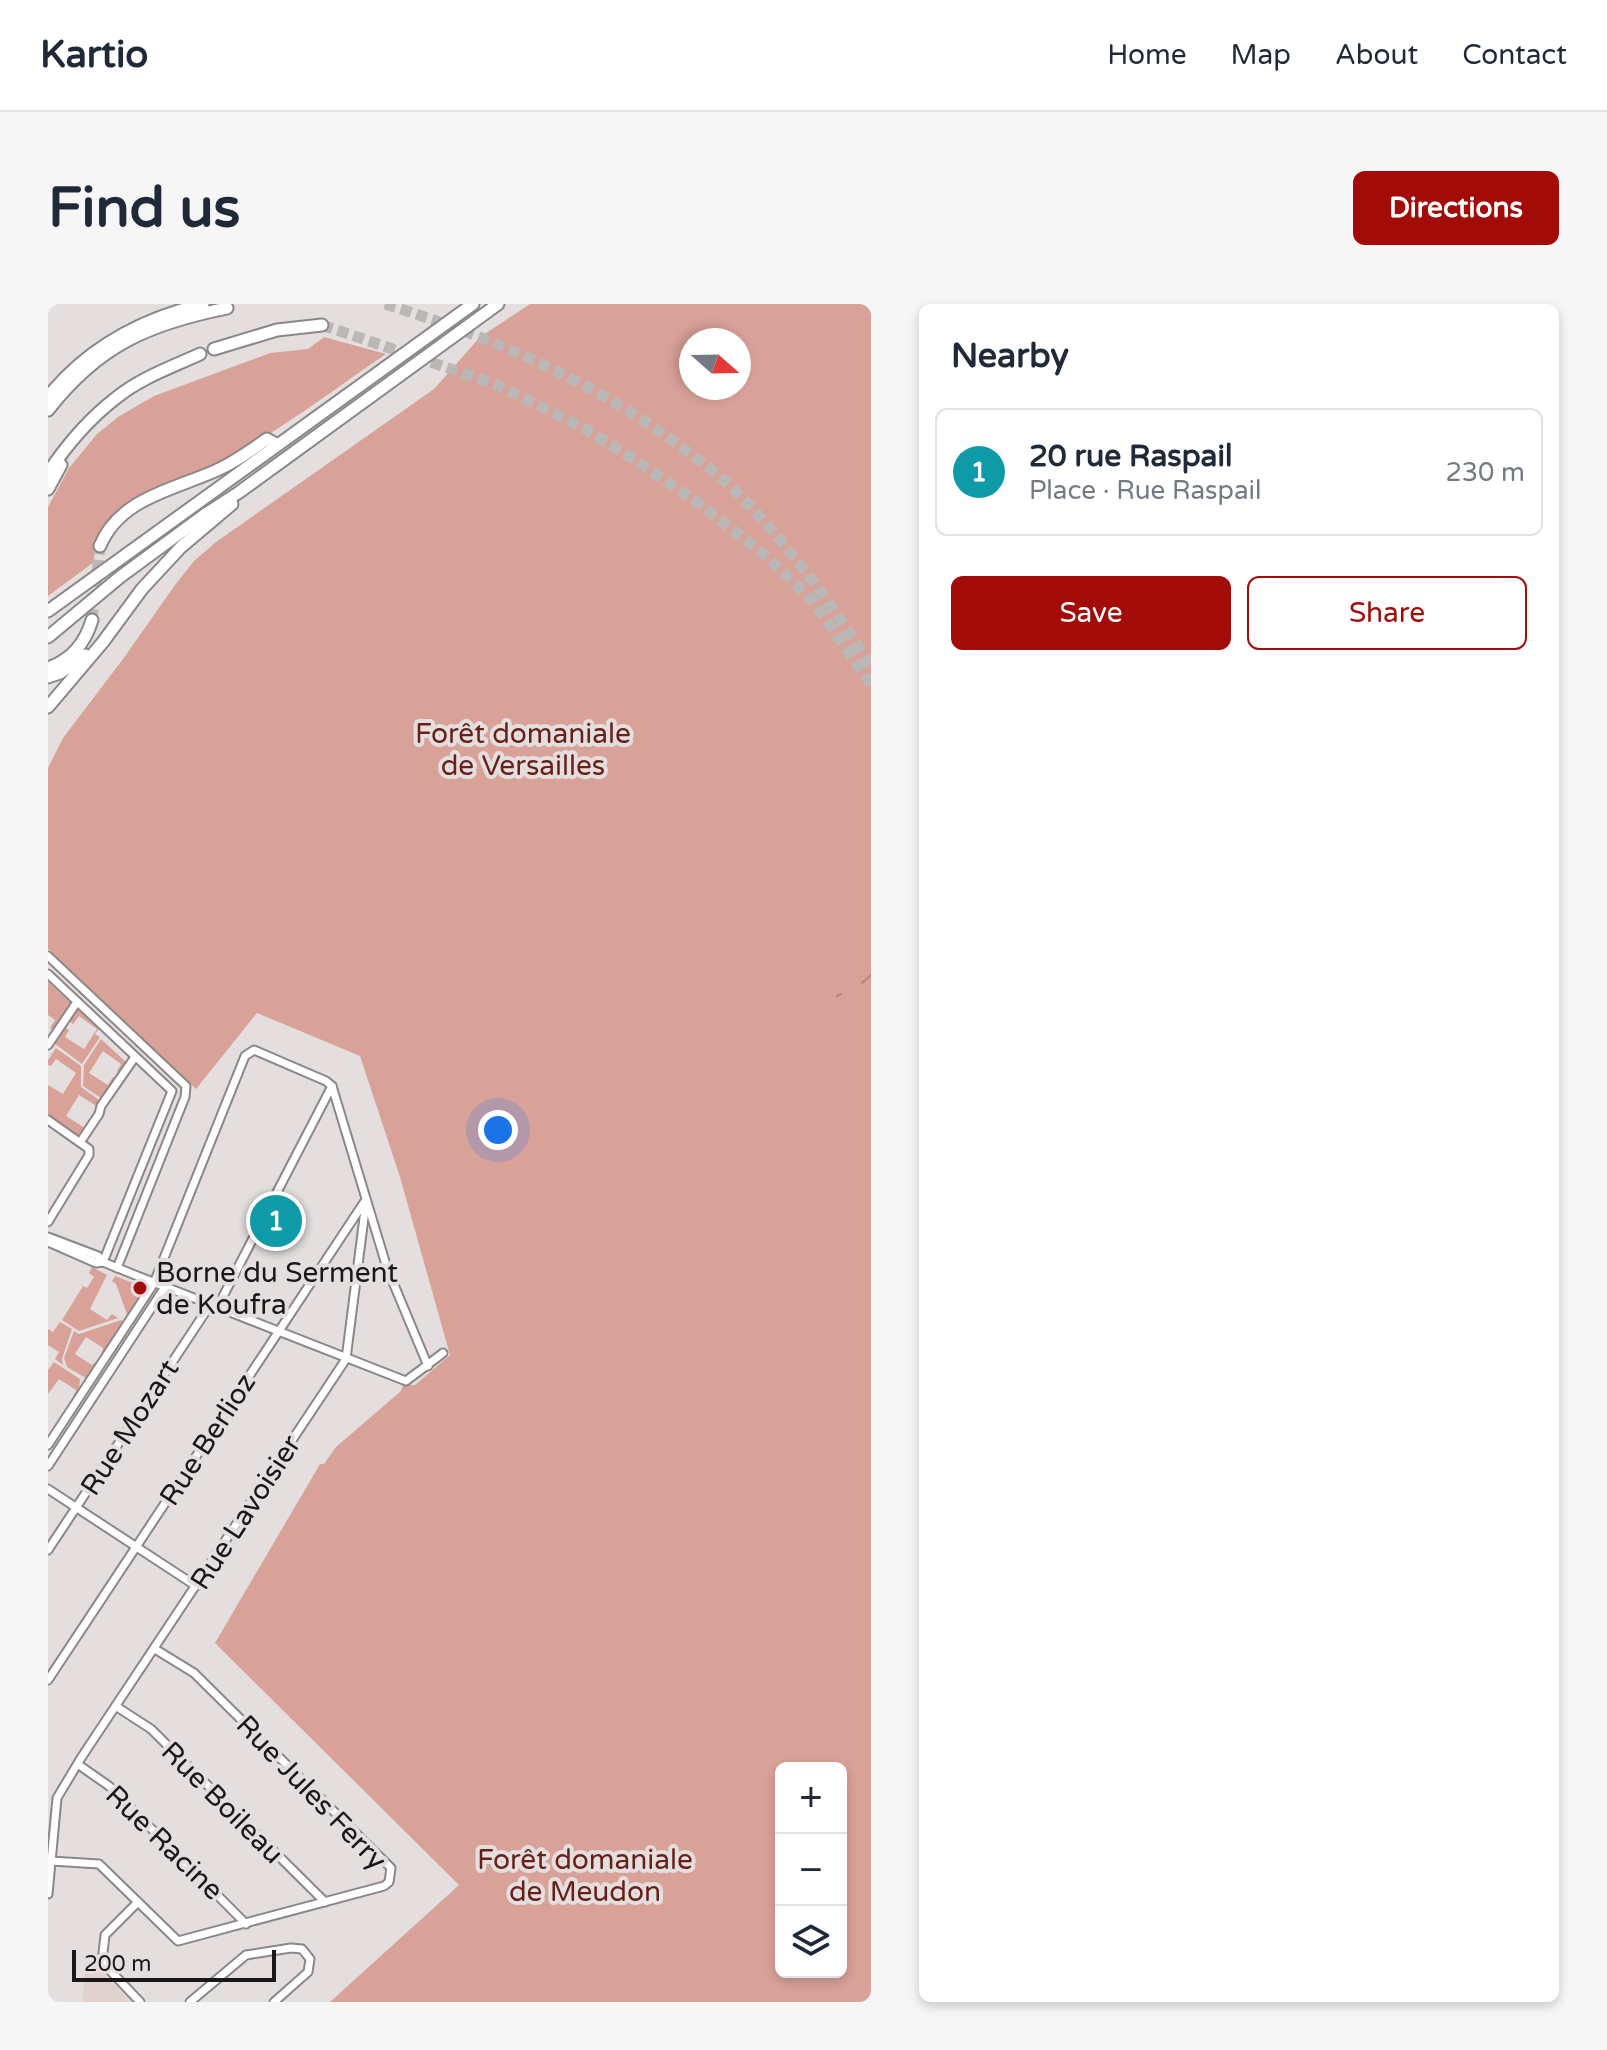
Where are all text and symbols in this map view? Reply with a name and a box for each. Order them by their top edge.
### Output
text: Kartio [40,32,148,78]
text: Home [1107,38,1187,72]
text: Map [1231,38,1291,72]
text: About [1335,38,1418,72]
text: Contact [1462,38,1567,72]
button: Directions [1353,171,1559,245]
text: Find us [48,175,240,242]
north arrow [679,328,751,400]
text: Nearby [951,336,1069,377]
text: 20 rue Raspail [1029,438,1232,475]
text: 1 [971,457,987,488]
text: 230 m [1445,457,1525,488]
text: Place · Rue Raspail [1029,475,1262,506]
button: Save [951,576,1231,650]
button: Share [1247,576,1527,650]
park label: Forêt domaniale de Versailles [415,717,631,783]
your location [478,1110,518,1150]
pin: 1 [250,1191,302,1251]
place label: Borne du Serment de Koufra [156,1256,398,1322]
marker: Borne du Serment de Koufra [131,1279,149,1297]
street label: Rue Mozart [73,1353,186,1502]
street label: Rue Berlioz [152,1367,263,1512]
street label: Rue Lavoisier [183,1429,309,1596]
street label: Rue Jules Ferry [229,1708,394,1877]
street label: Rue Boileau [154,1735,290,1871]
map controls [775,1762,847,1978]
button: + [775,1762,847,1834]
street label: Rue Racine [98,1778,230,1907]
button: − [775,1834,847,1906]
park label: Forêt domaniale de Meudon [477,1843,693,1909]
button: layers [775,1906,847,1978]
scale bar [72,1946,276,1982]
text: 200 m [84,1951,151,1977]

